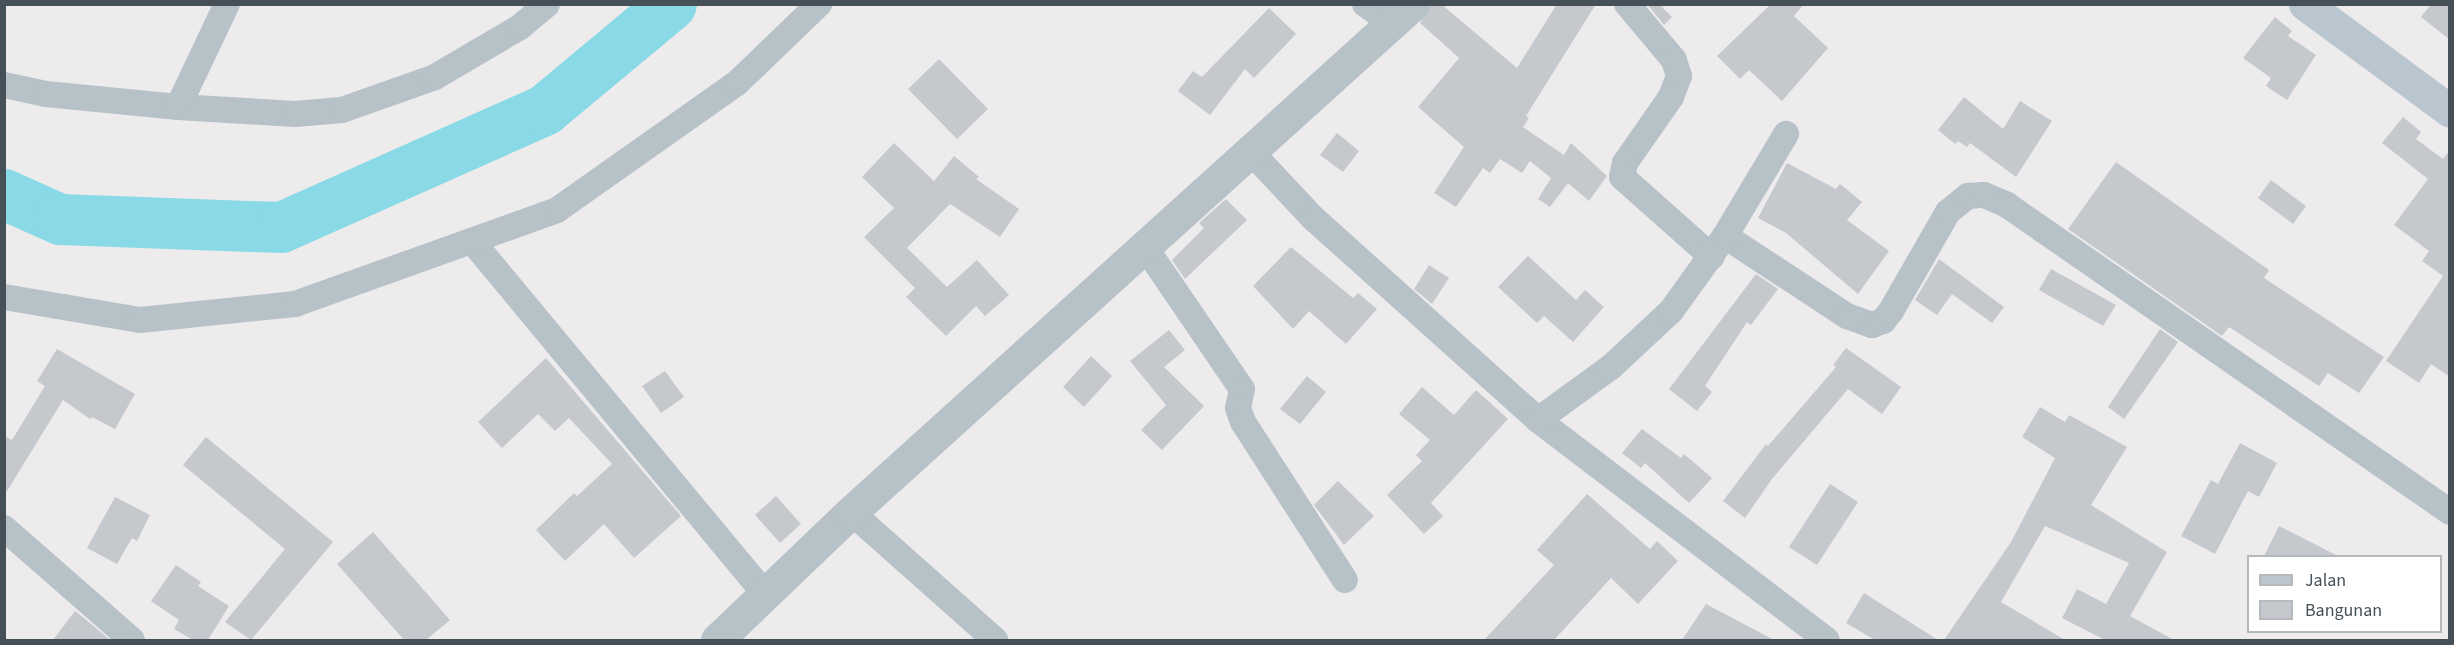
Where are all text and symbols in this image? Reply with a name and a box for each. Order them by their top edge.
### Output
legend [2247,555,2442,633]
text: Jalan [2305,568,2346,593]
text: Bangunan [2305,598,2382,623]

